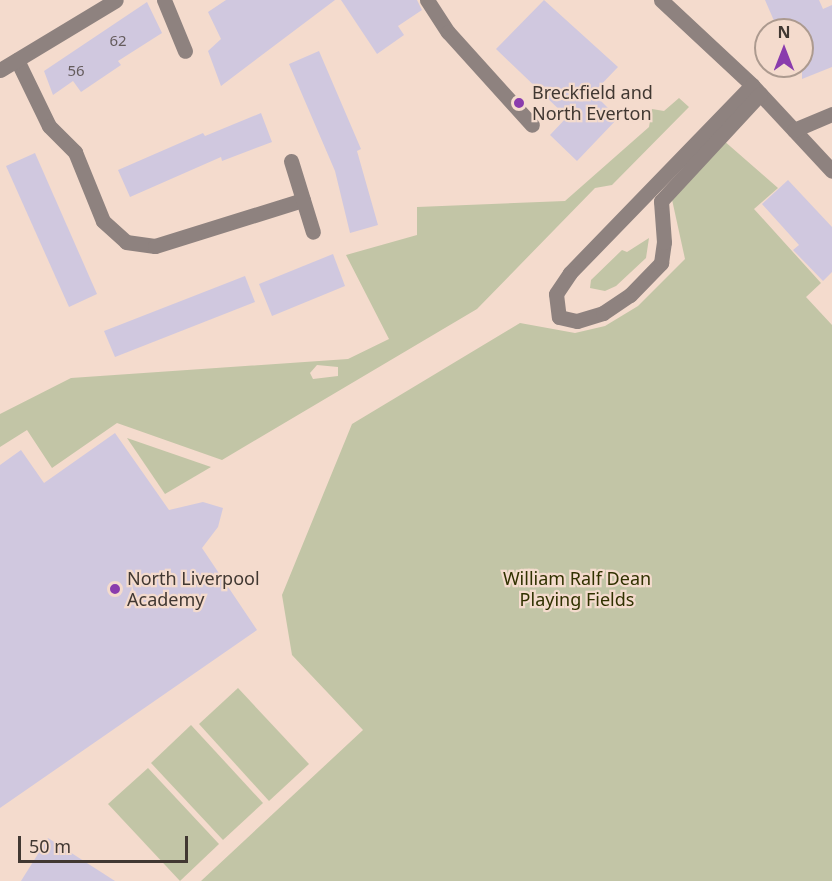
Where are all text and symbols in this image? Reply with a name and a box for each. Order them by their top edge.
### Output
north arrow [754,18,814,78]
text: N [777,21,791,43]
house number: 62 [109,32,127,50]
house number: 56 [67,62,85,80]
place label: Breckfield and North Everton [532,82,653,124]
marker: Breckfield and North Everton [510,94,528,112]
place label: North Liverpool Academy [127,568,260,610]
park label: William Ralf Dean Playing Fields [503,568,651,610]
marker: North Liverpool Academy [108,582,122,596]
scale bar [21,824,190,862]
text: 50 m [29,834,71,858]

